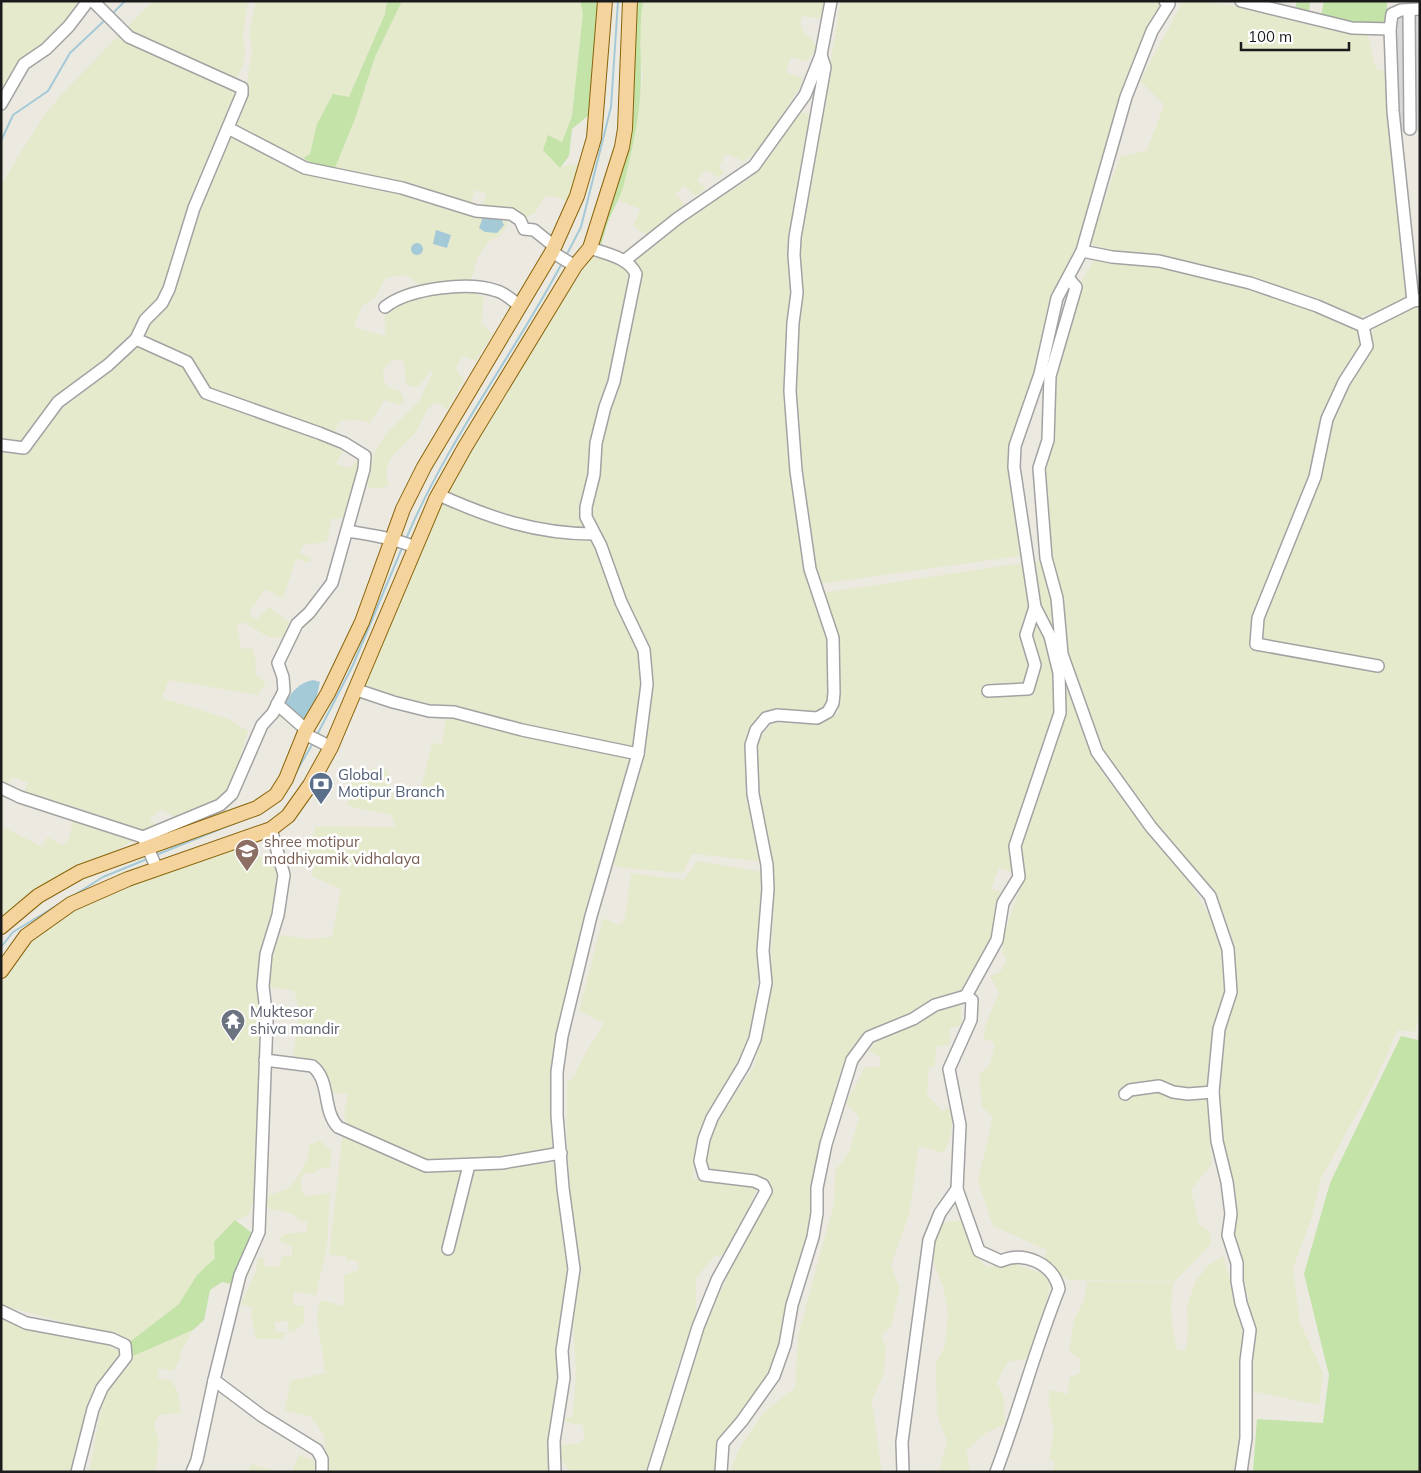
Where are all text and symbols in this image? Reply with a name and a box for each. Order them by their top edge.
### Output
scale bar [1241,20,1348,52]
text: 100 m [1248,27,1292,46]
place label: Global , Motipur Branch [338,765,445,801]
bank icon: Global , Motipur Branch [308,771,334,805]
place label: shree motipur madhiyamik vidhalaya [264,832,420,868]
school or university icon: shree motipur madhiyamik vidhalaya [234,838,260,872]
place label: Muktesor shiva mandir [250,1002,340,1038]
temple icon: Muktesor shiva mandir [220,1008,246,1042]

